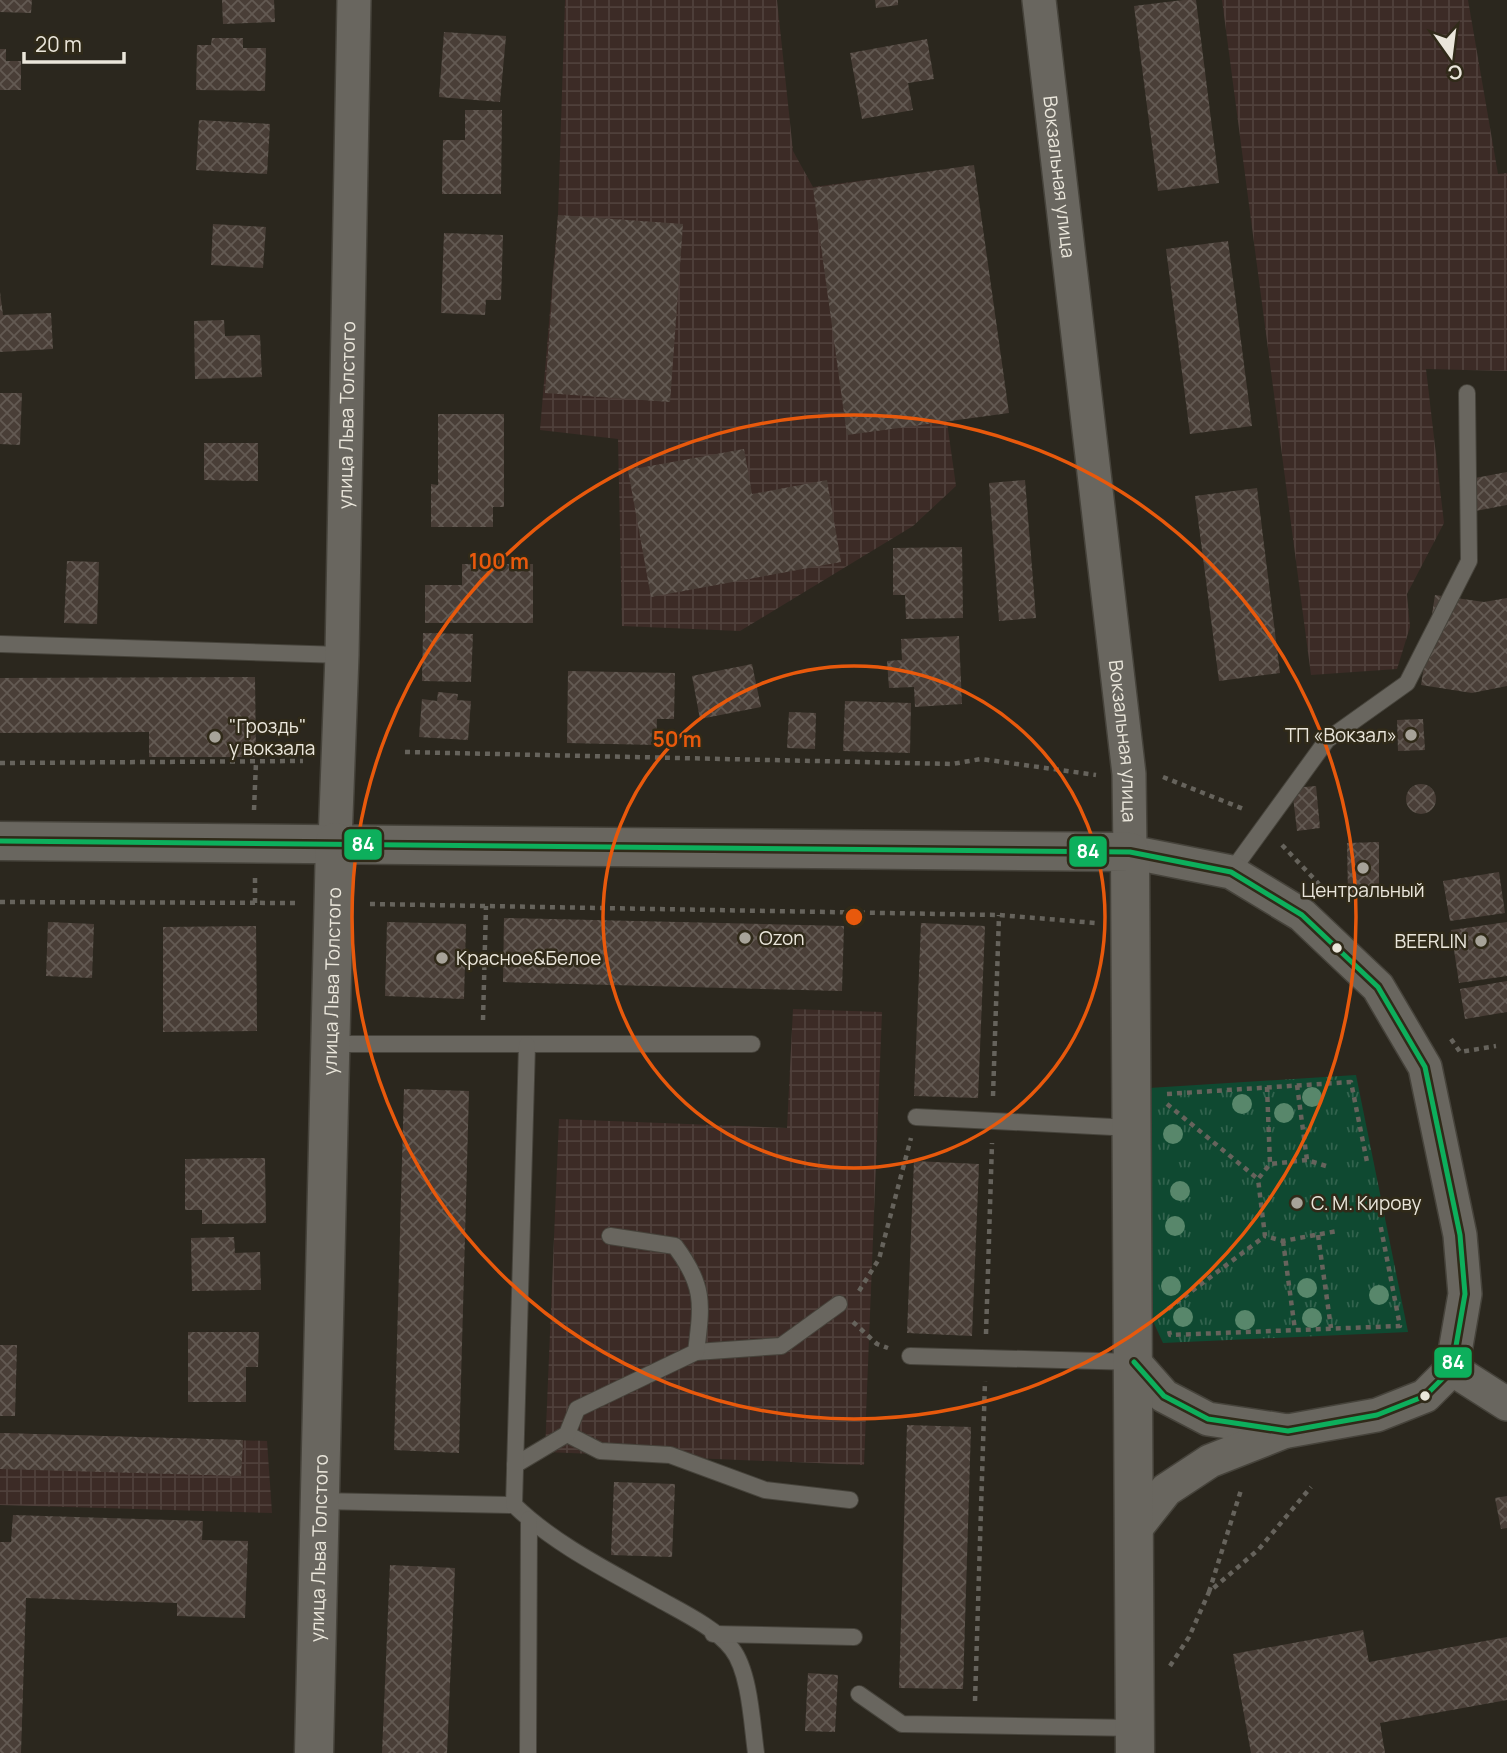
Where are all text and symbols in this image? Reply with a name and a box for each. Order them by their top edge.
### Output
scale bar [24,21,124,65]
north arrow [1416,21,1486,91]
text: 20 m [35,30,82,58]
text: С [1445,58,1465,87]
street label: Вокзальная улица [1037,94,1082,259]
street label: улица Льва Толстого [332,321,361,509]
text: 100 m [469,547,529,575]
street label: Вокзальная улица [1103,658,1143,823]
place label: "Гроздь" у вокзала [229,713,315,761]
place label: ТП «Вокзал» [1285,722,1397,748]
text: 50 m [652,725,702,753]
marker: ТП «Вокзал» [1403,727,1419,743]
marker: "Гроздь" у вокзала [207,729,223,745]
line badge: 84 [343,828,383,861]
text: 84 [351,831,375,857]
line badge: 84 [1068,835,1108,868]
text: 84 [1076,838,1100,864]
marker: Центральный [1355,860,1371,876]
place label: Центральный [1302,877,1424,903]
street label: улица Льва Толстого [317,887,347,1076]
centre of rings [842,905,866,929]
place label: Ozon [759,925,805,951]
place label: BEERLIN [1395,928,1467,954]
marker: Ozon [737,930,753,946]
marker: BEERLIN [1473,933,1489,949]
unlabelled marker [1330,941,1344,955]
place label: Красное&Белое [456,945,601,971]
marker: Красное&Белое [434,950,450,966]
place label: С. М. Кирову [1311,1190,1422,1216]
marker: С. М. Кирову [1289,1195,1305,1211]
line badge: 84 [1433,1346,1473,1379]
text: 84 [1441,1349,1465,1375]
unlabelled marker [1418,1389,1432,1403]
street label: улица Льва Толстого [304,1454,334,1642]

